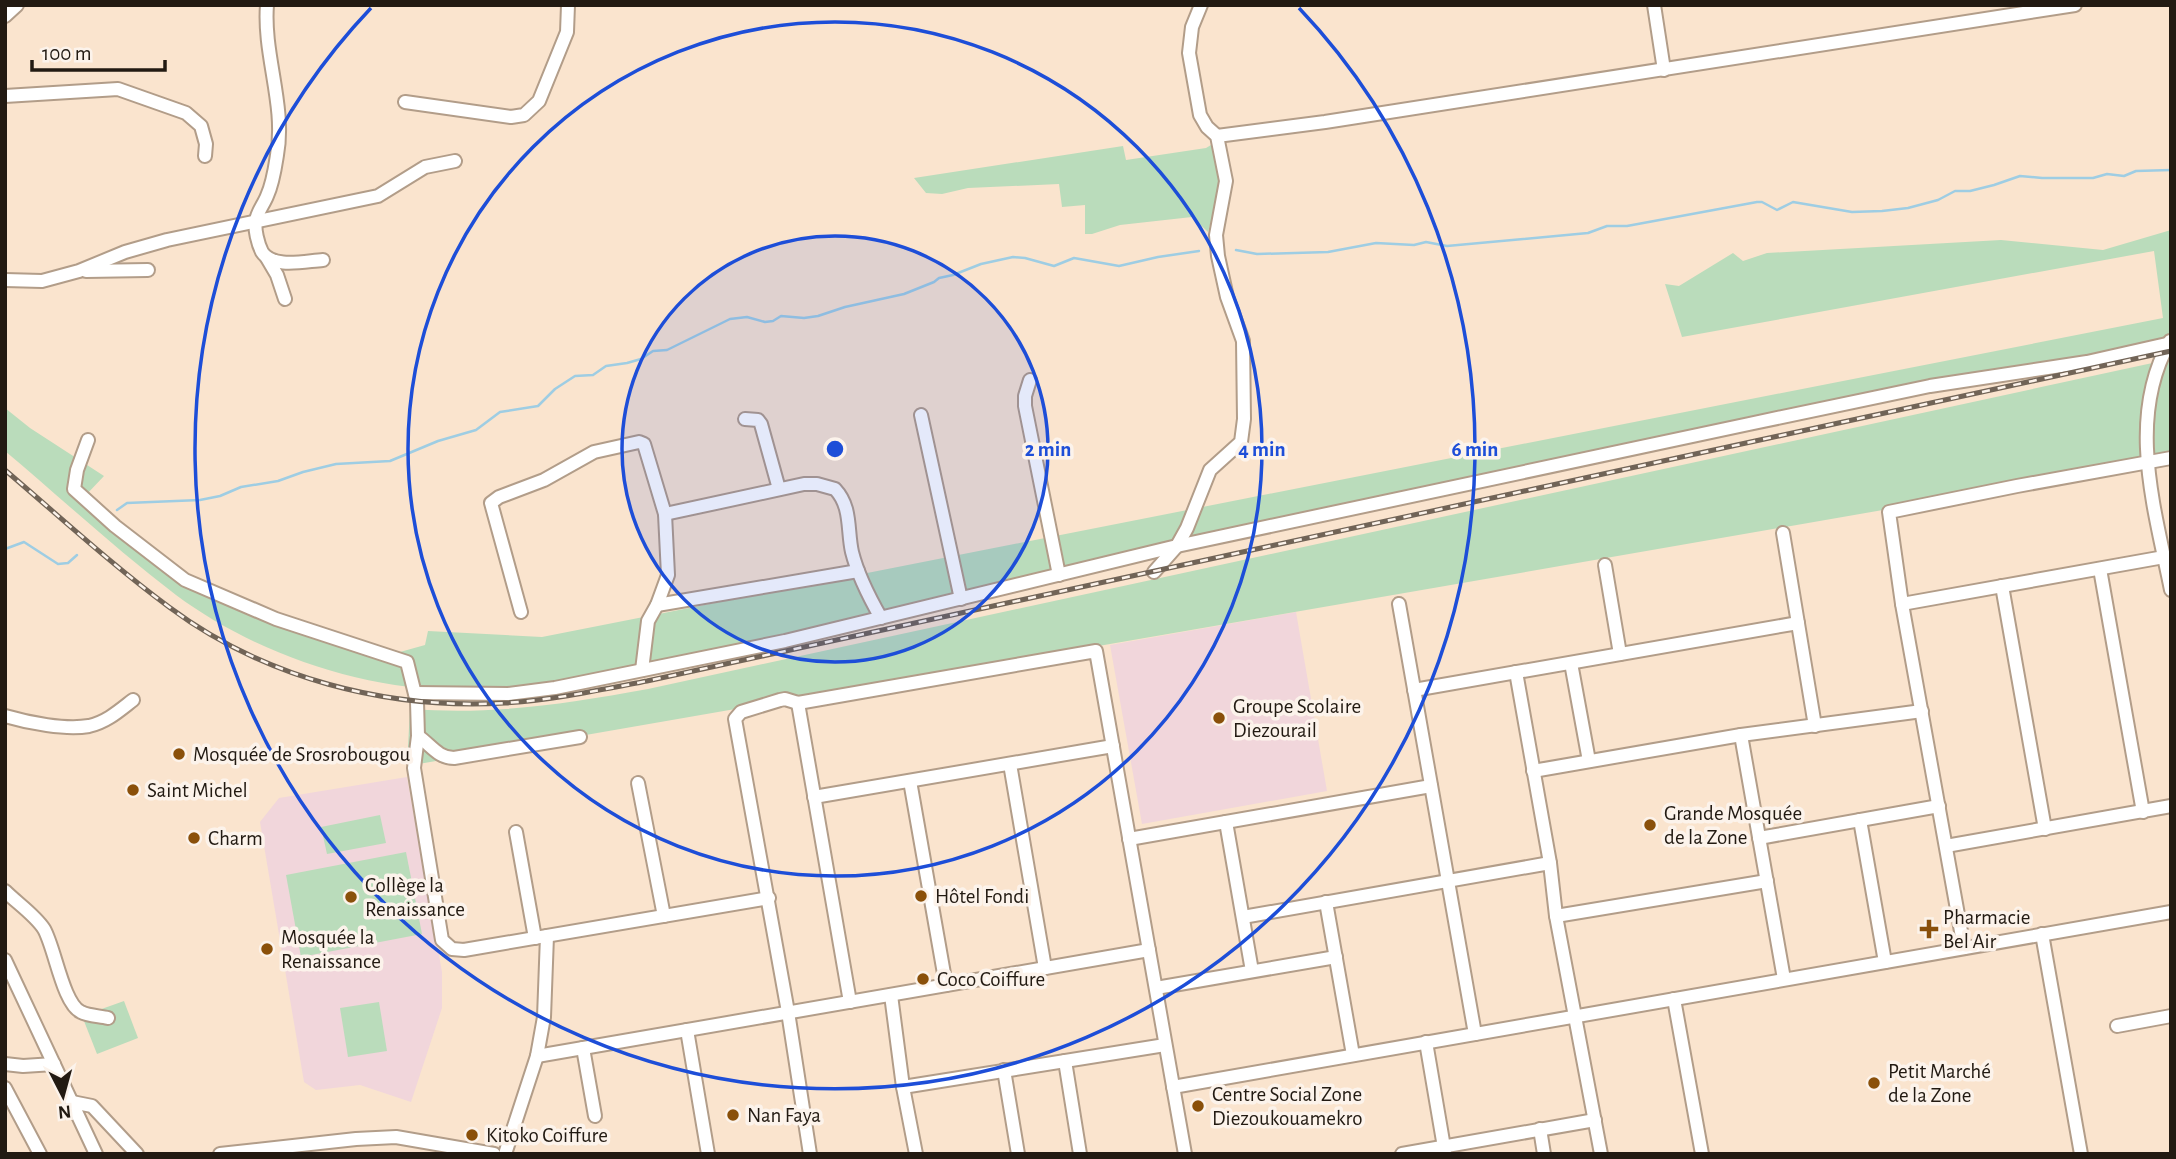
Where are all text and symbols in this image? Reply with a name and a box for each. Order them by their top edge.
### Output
scale bar [32,28,164,72]
text: 100 m [42,43,92,64]
centre of rings [823,437,847,461]
text: 2 min [1025,439,1071,460]
text: 4 min [1238,439,1286,460]
text: 6 min [1452,439,1498,460]
place label: Groupe Scolaire Diezourail [1233,696,1361,741]
marker: Groupe Scolaire Diezourail [1211,710,1227,726]
place label: Mosquée de Srosrobougou [193,744,410,765]
marker: Mosquée de Srosrobougou [171,746,187,762]
place label: Saint Michel [147,780,248,801]
marker: Saint Michel [125,782,141,798]
place label: Grande Mosquée de la Zone [1664,803,1802,848]
marker: Grande Mosquée de la Zone [1642,817,1658,833]
place label: Charm [208,828,263,849]
marker: Charm [186,830,202,846]
place label: Collège la Renaissance [365,875,465,920]
place label: Hôtel Fondi [935,886,1029,907]
marker: Hôtel Fondi [913,888,929,904]
marker: Collège la Renaissance [343,889,359,905]
place label: Pharmacie Bel Air [1943,907,2030,952]
marker: Pharmacie Bel Air [1921,921,1937,937]
place label: Mosquée la Renaissance [281,927,381,972]
marker: Mosquée la Renaissance [259,941,275,957]
place label: Coco Coiffure [937,969,1045,990]
marker: Coco Coiffure [915,971,931,987]
north arrow [28,1061,98,1131]
place label: Petit Marché de la Zone [1888,1061,1991,1106]
marker: Petit Marché de la Zone [1866,1075,1882,1091]
place label: Centre Social Zone Diezoukouamekro [1212,1084,1363,1129]
marker: Centre Social Zone Diezoukouamekro [1190,1098,1206,1114]
text: N [57,1101,72,1122]
place label: Nan Faya [747,1105,821,1126]
marker: Nan Faya [725,1107,741,1123]
place label: Kitoko Coiffure [486,1125,608,1146]
marker: Kitoko Coiffure [464,1127,480,1143]

